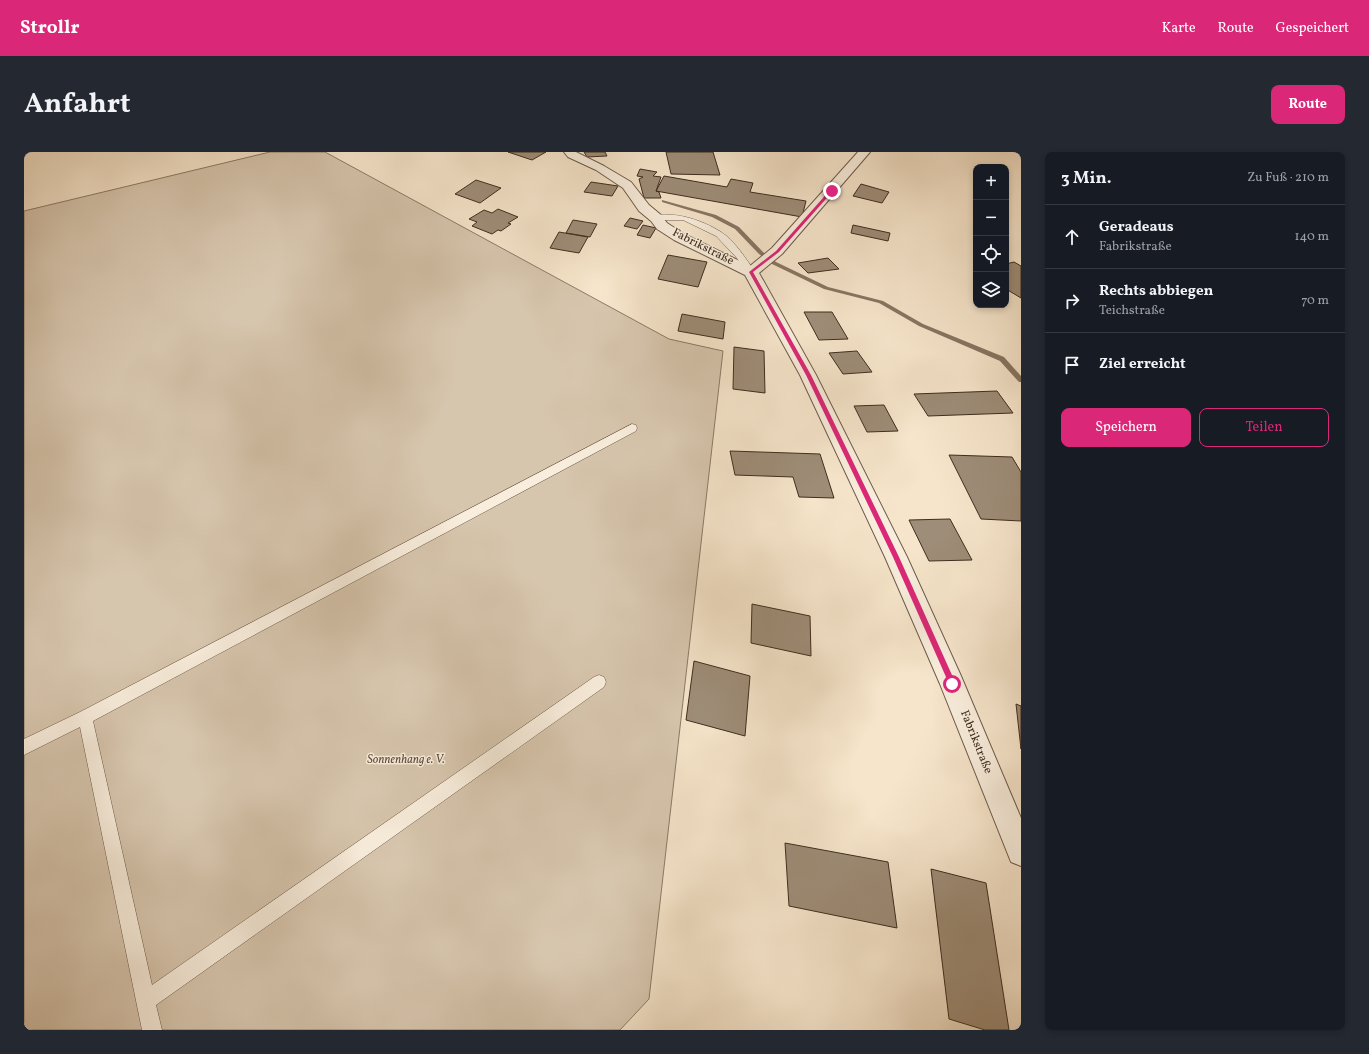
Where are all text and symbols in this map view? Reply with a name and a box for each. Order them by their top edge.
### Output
text: Strollr [20,15,80,41]
text: Karte [1162,19,1196,38]
text: Route [1218,19,1254,38]
text: Gespeichert [1276,19,1349,38]
text: Anfahrt [24,85,131,124]
button: Route [1271,85,1345,124]
map controls [973,164,1009,308]
button: + [973,164,1009,200]
text: 3 Min. [1061,167,1112,190]
text: Zu Fuß · 210 m [1247,169,1329,187]
route end [823,182,841,200]
button: − [973,200,1009,236]
text: Geradeaus [1099,217,1174,238]
street label: Fabrikstraße [669,225,737,269]
icon: ahead [1061,226,1083,248]
text: 140 m [1295,228,1329,246]
button: locate [973,236,1009,272]
text: Fabrikstraße [1099,238,1172,256]
button: layers [973,272,1009,308]
text: Rechts abbiegen [1099,281,1214,302]
icon: right [1061,290,1083,312]
text: 70 m [1301,292,1329,310]
text: Teichstraße [1099,302,1165,320]
icon: arrive [1061,354,1083,376]
text: Ziel erreicht [1099,354,1186,375]
button: Speichern [1061,408,1191,447]
button: Teilen [1199,408,1329,447]
route start [943,675,961,693]
street label: Fabrikstraße [956,708,996,776]
park label: Sonnenhang e. V. [367,752,445,768]

